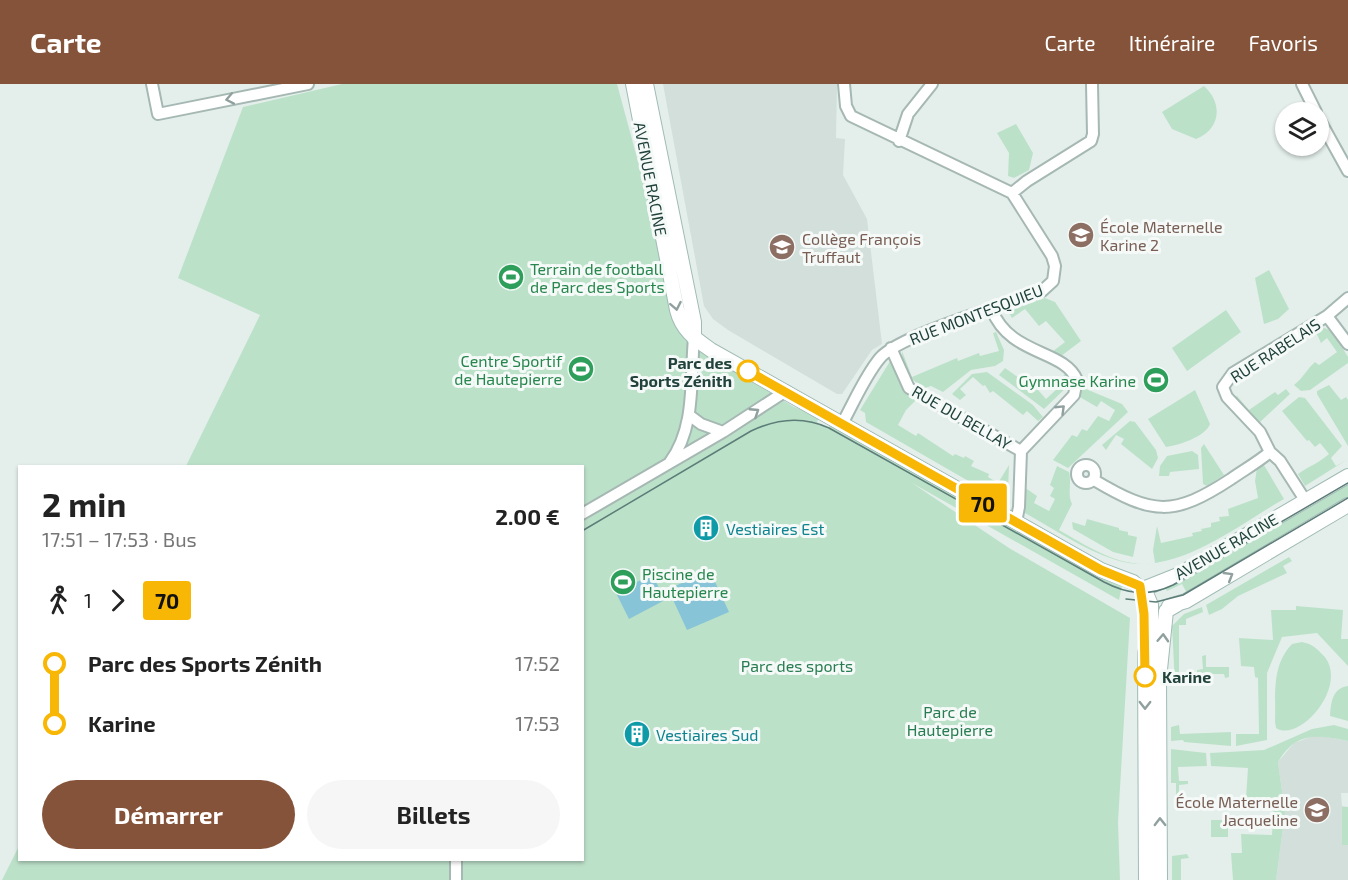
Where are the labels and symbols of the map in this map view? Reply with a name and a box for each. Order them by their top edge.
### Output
one-way arrow [226,92,236,105]
street label: AVENUE RACINE [631,120,671,238]
place label: École Maternelle Karine 2 [1100,217,1223,254]
school or university icon: École Maternelle Karine 2 [1066,220,1096,250]
place label: Collège François Truffaut [802,229,921,266]
school or university icon: Collège François Truffaut [767,232,797,262]
place label: Terrain de football de Parc des Sports [530,259,665,296]
sports icon: Terrain de football de Parc des Sports [496,262,526,292]
street label: RUE MONTESQUIEU [907,280,1046,349]
one-way arrow [669,301,682,311]
street label: RUE RABELAIS [1227,314,1323,386]
place label: Centre Sportif de Hautepierre [454,351,563,388]
place label: Parc des Sports Zénith [630,353,732,390]
sports icon: Centre Sportif de Hautepierre [566,354,596,384]
marker: Parc des Sports Zénith [737,360,759,382]
sports icon: Gymnase Karine [1141,365,1171,395]
place label: Gymnase Karine [1019,371,1136,390]
street label: RUE DU BELLAY [909,381,1015,453]
one-way arrow [1054,405,1065,416]
one-way arrow [748,408,759,419]
line badge: 70 [956,484,1010,522]
street label: AVENUE RACINE [1171,509,1281,583]
building icon: Vestiaires Est [691,513,721,543]
place label: Vestiaires Est [726,519,824,538]
place label: Piscine de Hautepierre [642,564,728,601]
sports icon: Piscine de Hautepierre [608,567,638,597]
one-way arrow [1223,571,1233,583]
one-way arrow [1157,634,1170,643]
park label: Parc des sports [741,656,853,675]
marker: Karine [1134,665,1156,687]
place label: Karine [1162,667,1211,686]
one-way arrow [1139,700,1151,709]
park label: Parc de Hautepierre [907,702,993,739]
building icon: Vestiaires Sud [622,719,652,749]
place label: Vestiaires Sud [656,725,758,744]
place label: École Maternelle Jacqueline [1175,792,1298,829]
school or university icon: École Maternelle Jacqueline [1302,795,1332,825]
one-way arrow [1154,817,1166,826]

